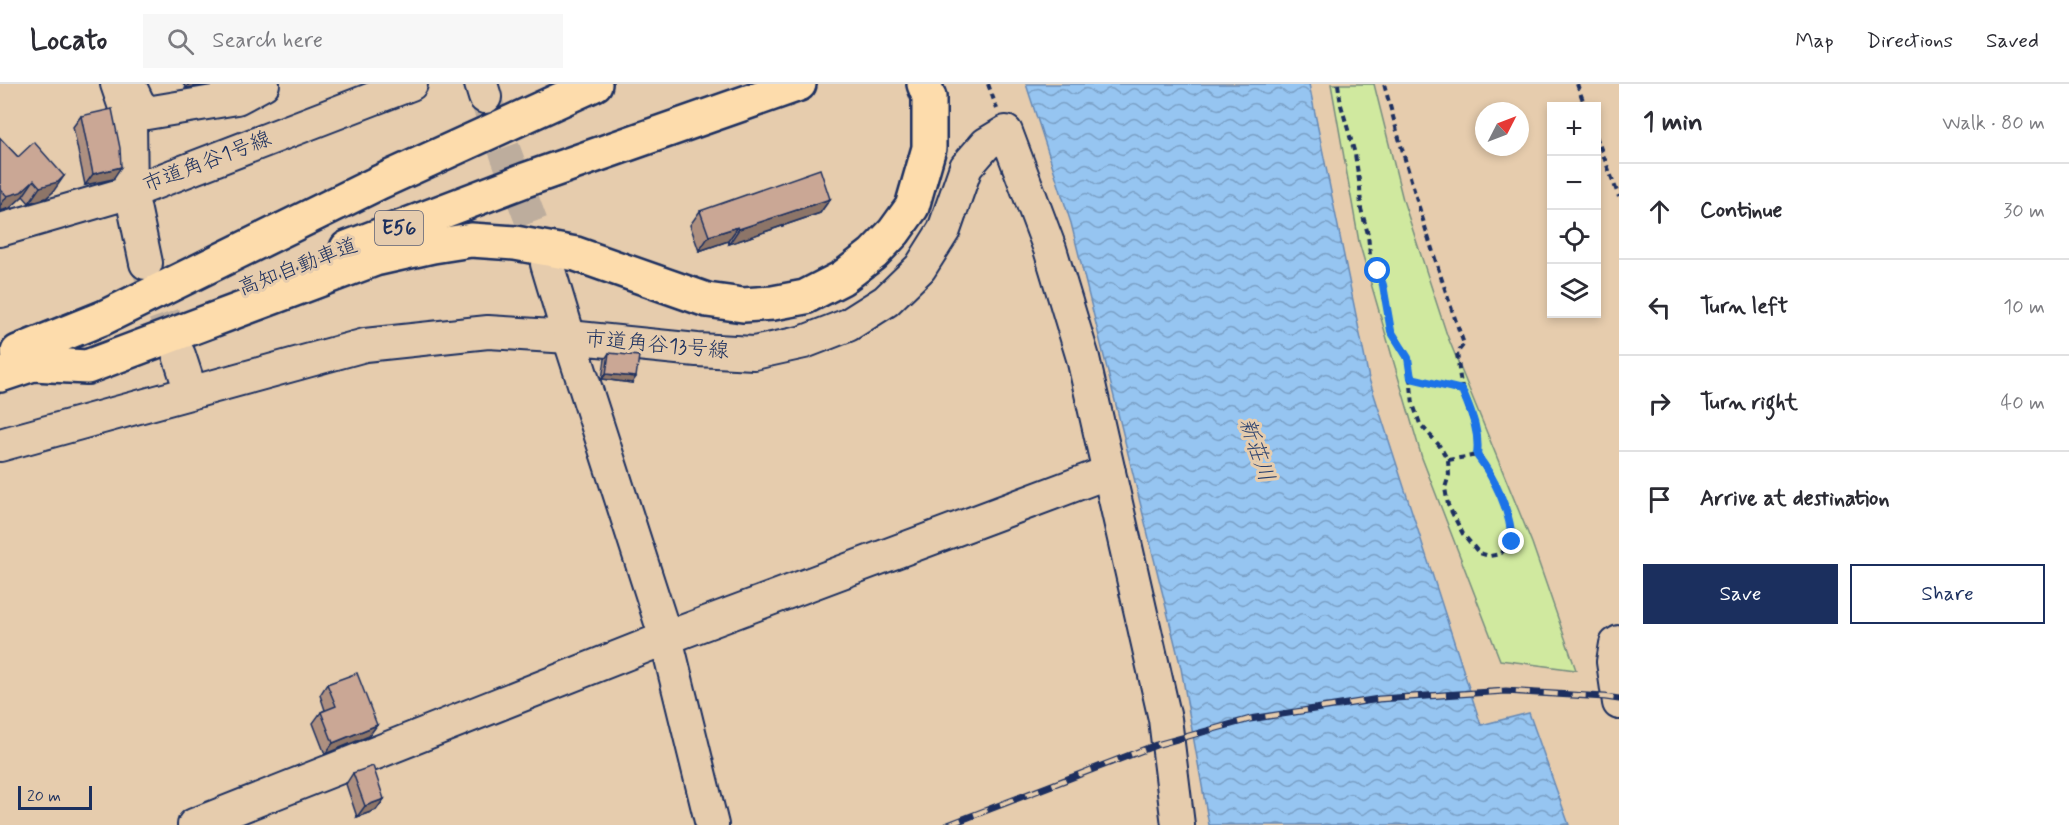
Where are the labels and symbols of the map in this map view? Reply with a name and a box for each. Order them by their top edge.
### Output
north arrow [1475,102,1529,156]
street label: 市道角谷1号線 [139,125,275,199]
road number: E56 [375,211,423,245]
street label: 高知自動車道 [234,231,362,303]
route start [1364,257,1390,283]
street label: 市道角谷13号線 [584,325,730,365]
water label: 新荘川 [1232,414,1280,486]
route end [1498,528,1524,554]
scale bar [18,783,92,810]

